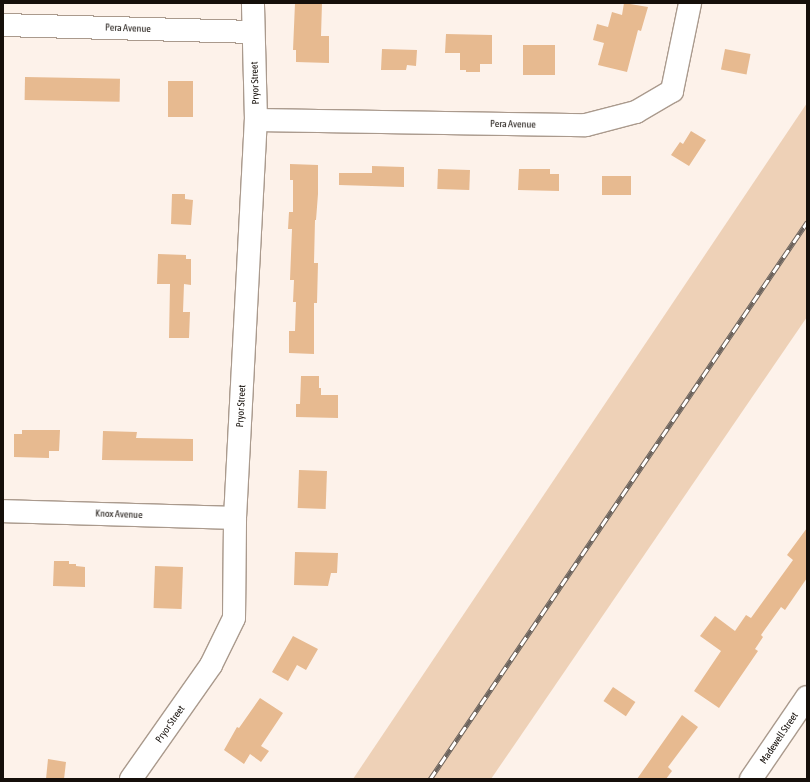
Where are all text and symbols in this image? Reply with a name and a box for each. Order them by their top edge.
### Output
street label: Pera Avenue [105,21,151,35]
street label: Pryor Street [248,61,262,105]
street label: Pera Avenue [490,118,536,130]
street label: Pryor Street [234,384,248,428]
street label: Knox Avenue [95,507,143,521]
street label: Pryor Street [153,703,187,745]
street label: Madewell Street [757,710,801,766]

